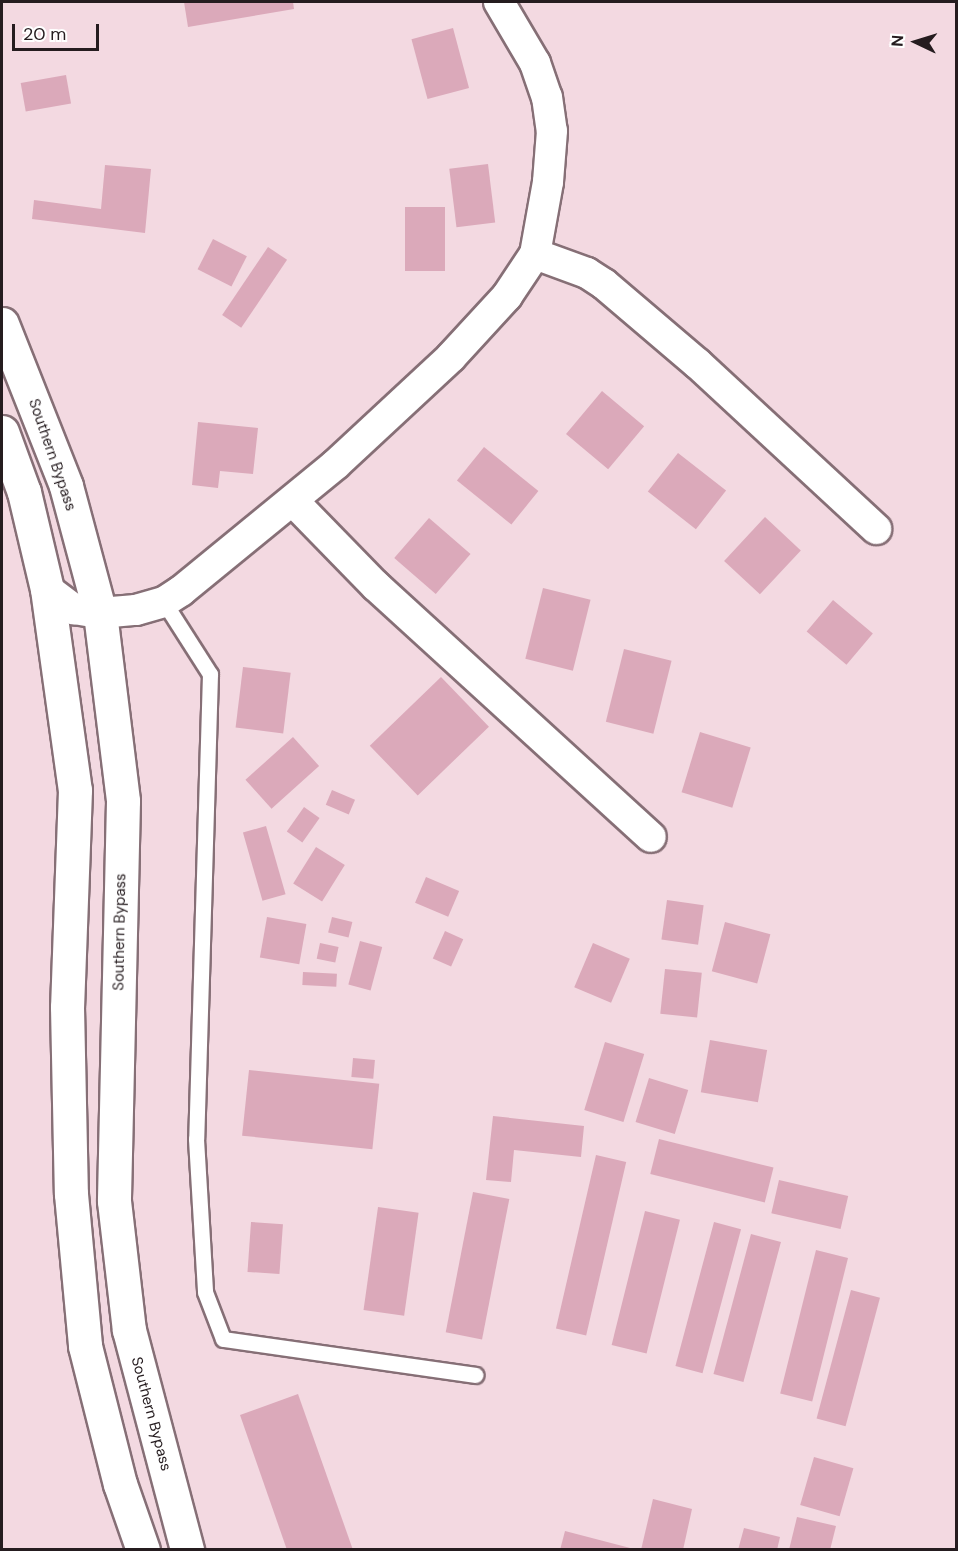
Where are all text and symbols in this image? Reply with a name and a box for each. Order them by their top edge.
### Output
scale bar [15,12,102,50]
north arrow [886,12,946,72]
text: 20 m [23,22,66,46]
text: N [887,34,908,47]
street label: Southern Bypass [24,397,80,513]
street label: Southern Bypass [110,873,130,991]
street label: Southern Bypass [127,1355,175,1473]

